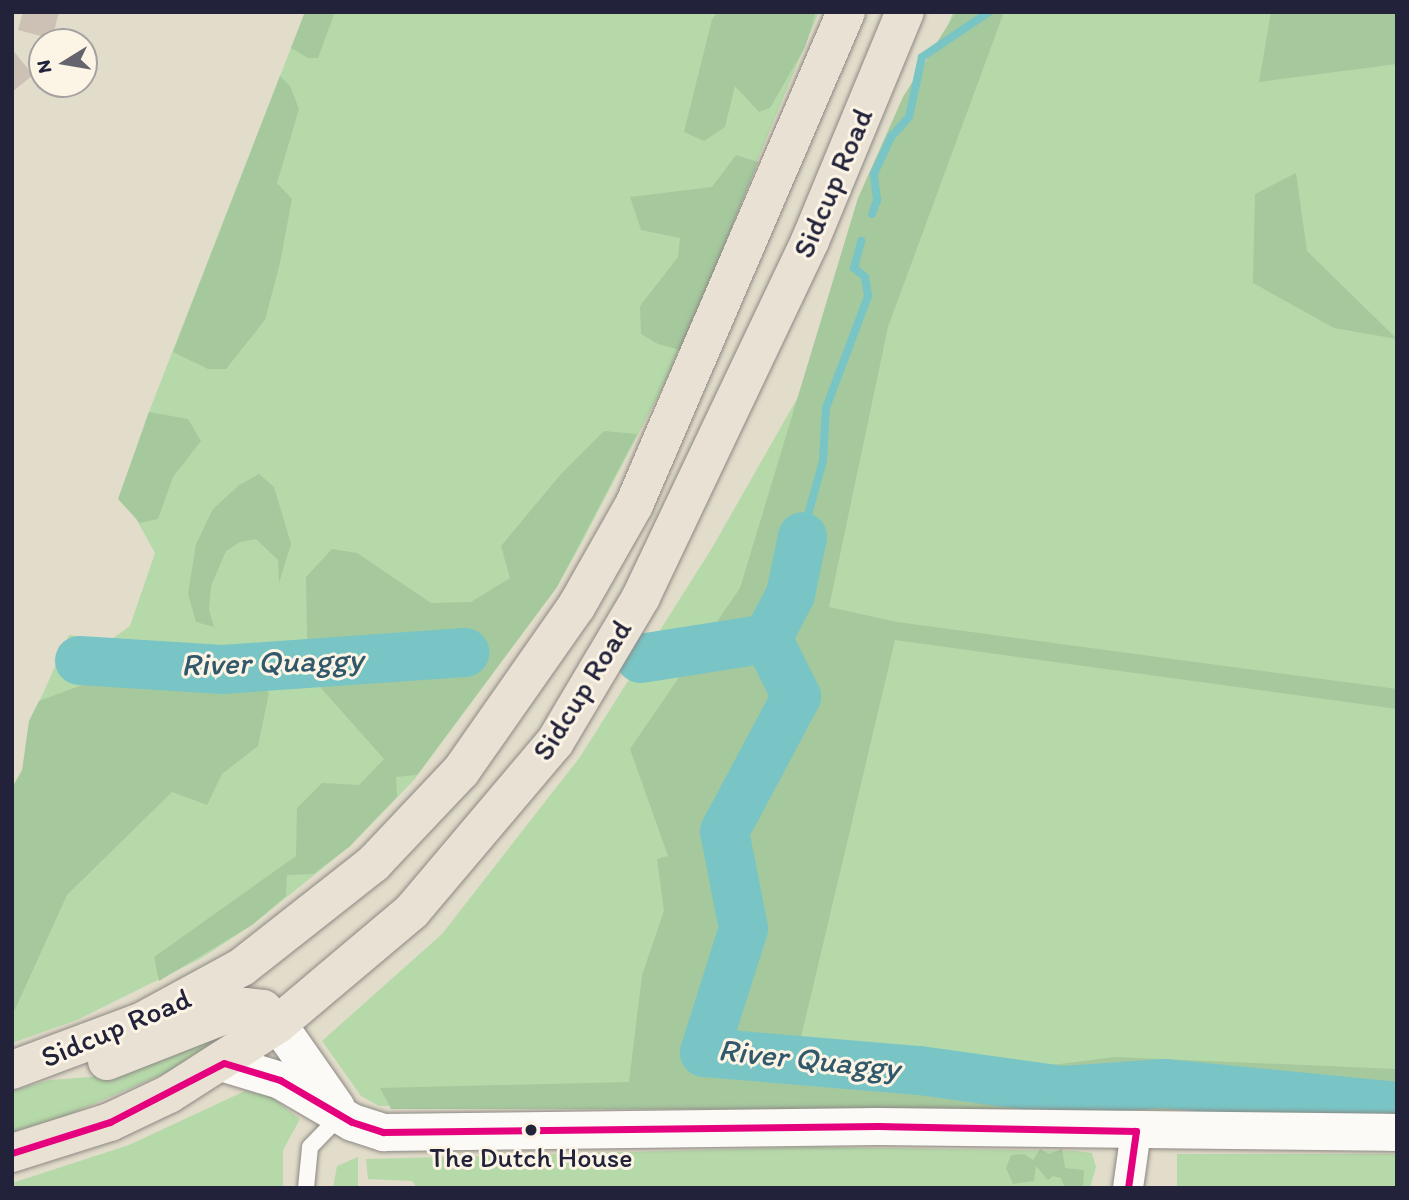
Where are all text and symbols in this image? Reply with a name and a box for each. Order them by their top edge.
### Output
north arrow [28,28,98,98]
text: N [31,58,56,75]
street label: Sidcup Road [785,103,881,263]
street label: Sidcup Road [525,613,639,767]
water label: River Quaggy [181,640,363,684]
street label: Sidcup Road [36,980,196,1076]
water label: River Quaggy [717,1030,901,1088]
marker: The Dutch House [524,1123,538,1137]
place label: The Dutch House [429,1140,633,1174]

